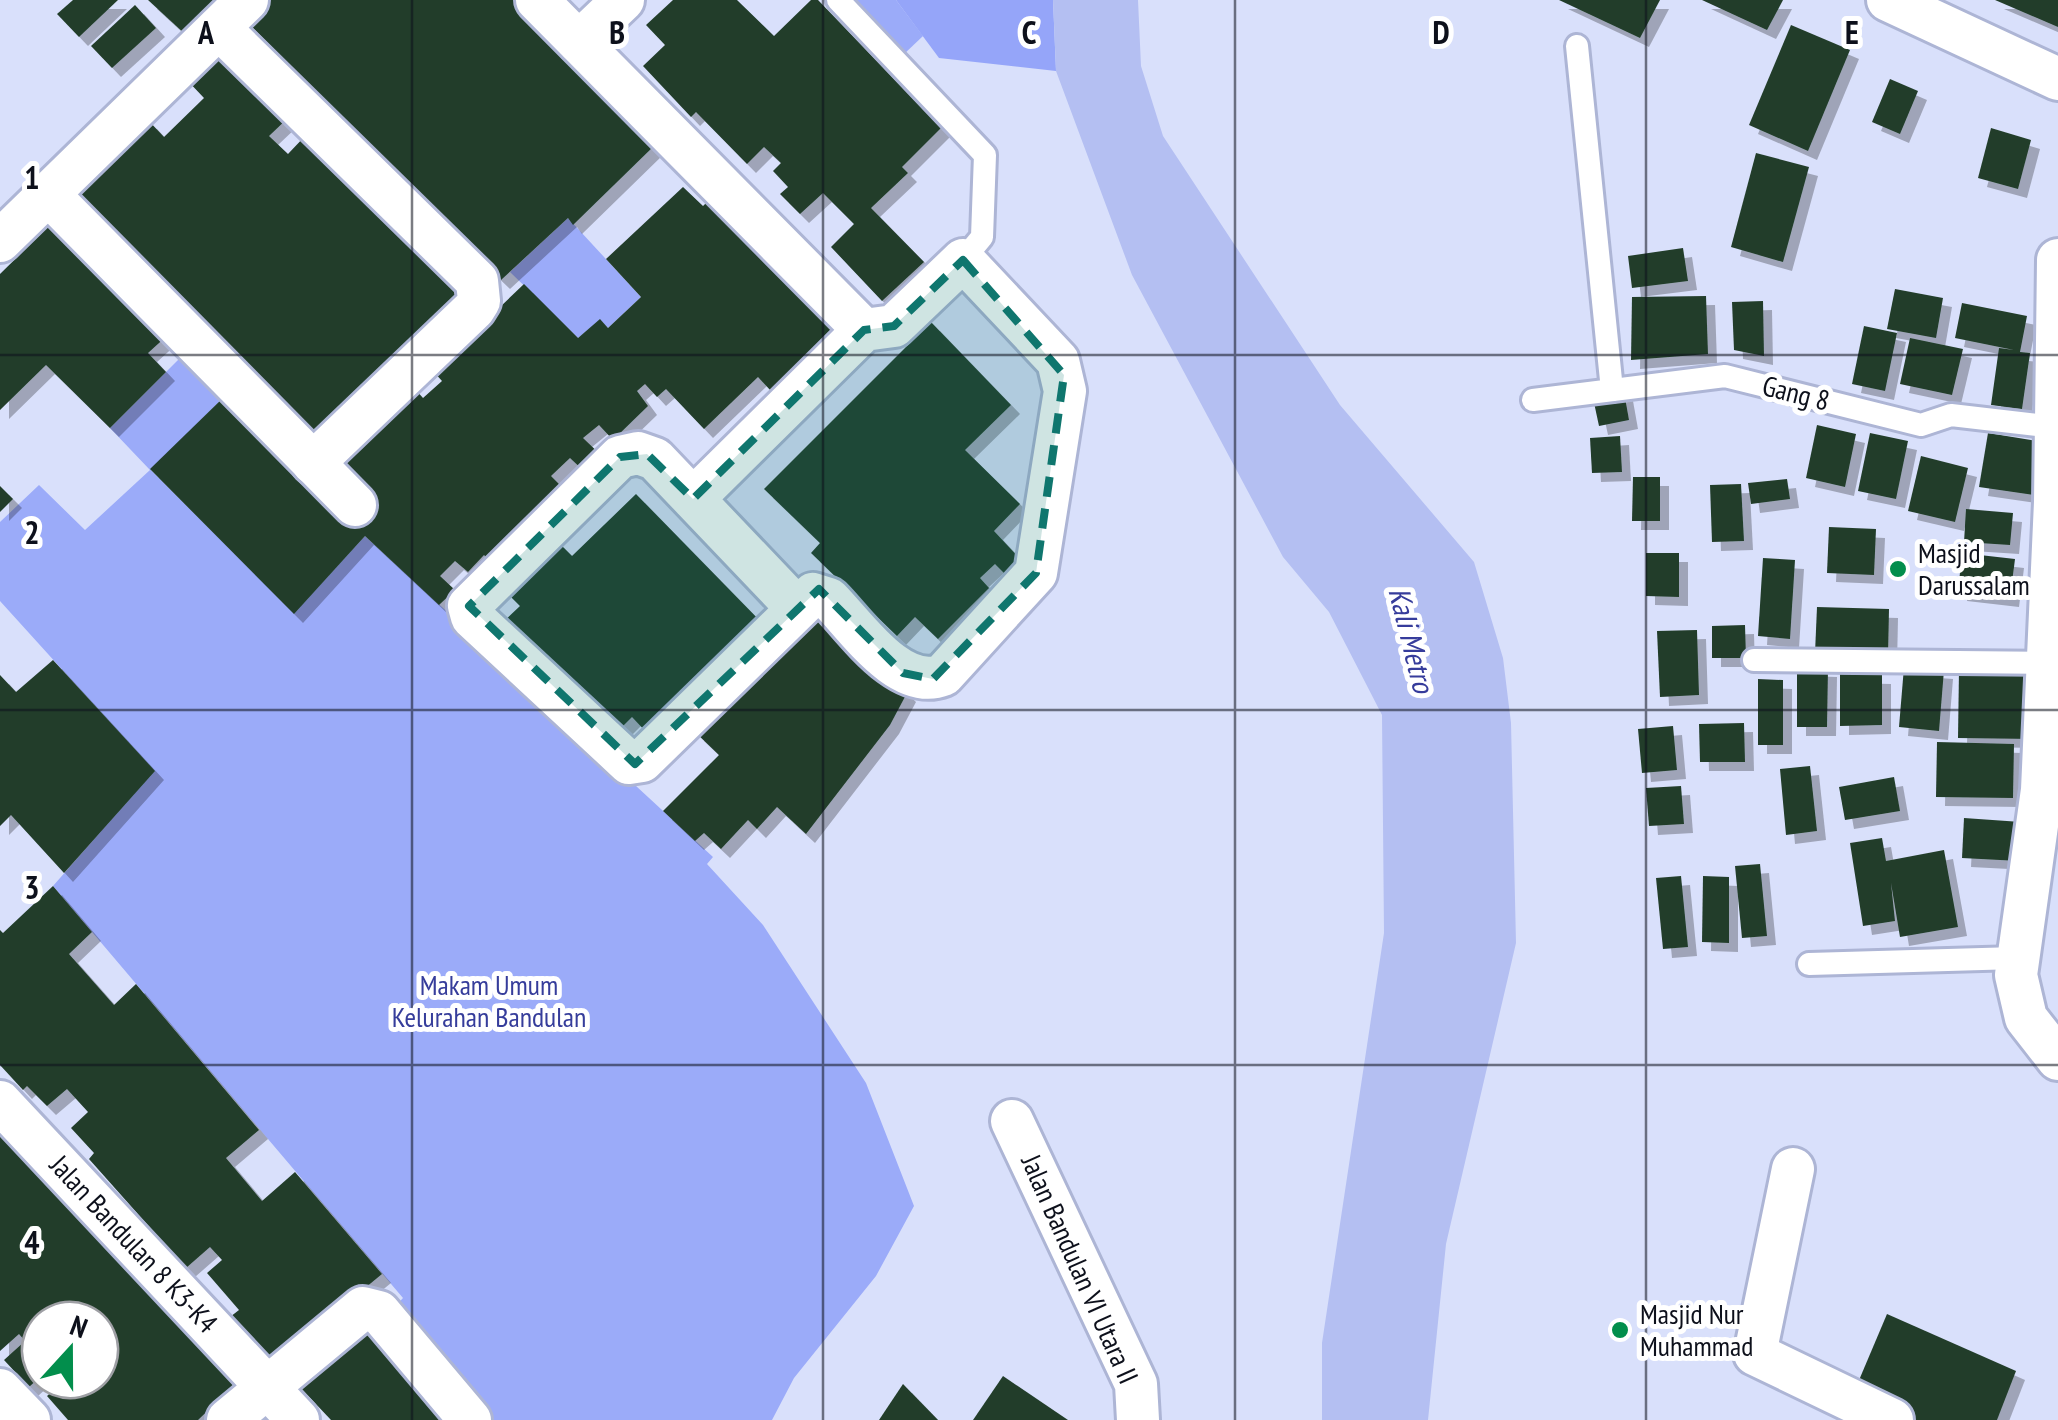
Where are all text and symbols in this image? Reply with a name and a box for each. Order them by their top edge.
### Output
text: A [197,11,215,53]
text: B [609,11,625,53]
text: C [1022,11,1037,53]
text: D [1432,11,1450,53]
text: E [1845,11,1859,53]
text: 1 [24,156,40,198]
street label: Gang 8 [1759,366,1834,419]
text: 2 [24,511,40,553]
place label: Masjid Darussalam [1918,534,2030,603]
marker: Masjid Darussalam [1887,558,1909,580]
water label: Kali Metro [1381,583,1445,698]
text: 3 [24,866,40,908]
park label: Makam Umum Kelurahan Bandulan [392,966,586,1035]
street label: Jalan Bandulan 8 K3-K4 [42,1146,227,1341]
street label: Jalan Bandulan VI Utara II [1013,1148,1148,1389]
text: 4 [24,1221,40,1263]
place label: Masjid Nur Muhammad [1640,1295,1753,1364]
north arrow [20,1300,120,1400]
text: N [65,1306,93,1346]
marker: Masjid Nur Muhammad [1609,1319,1631,1341]

